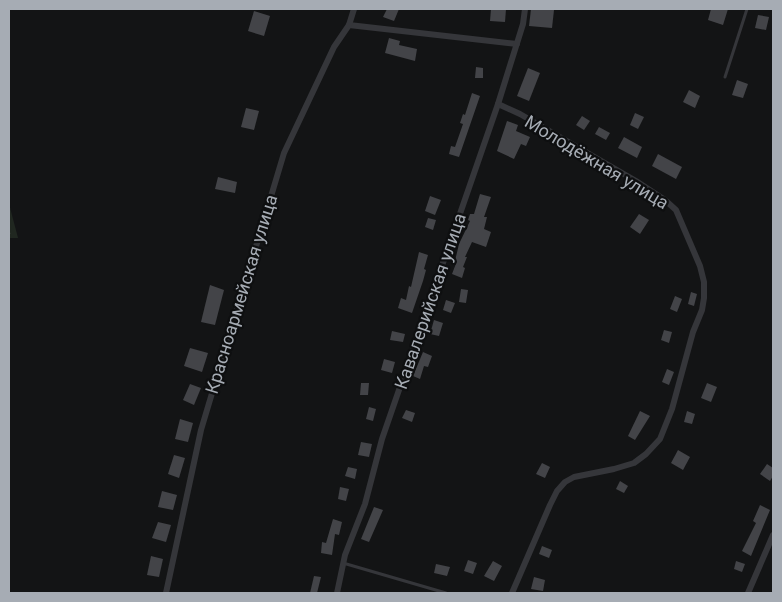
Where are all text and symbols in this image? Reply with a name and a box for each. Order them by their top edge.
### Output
street label: Молодёжная улица [521,111,673,213]
street label: Красноармейская улица [201,192,281,396]
street label: Кавалерийская улица [390,210,470,392]

